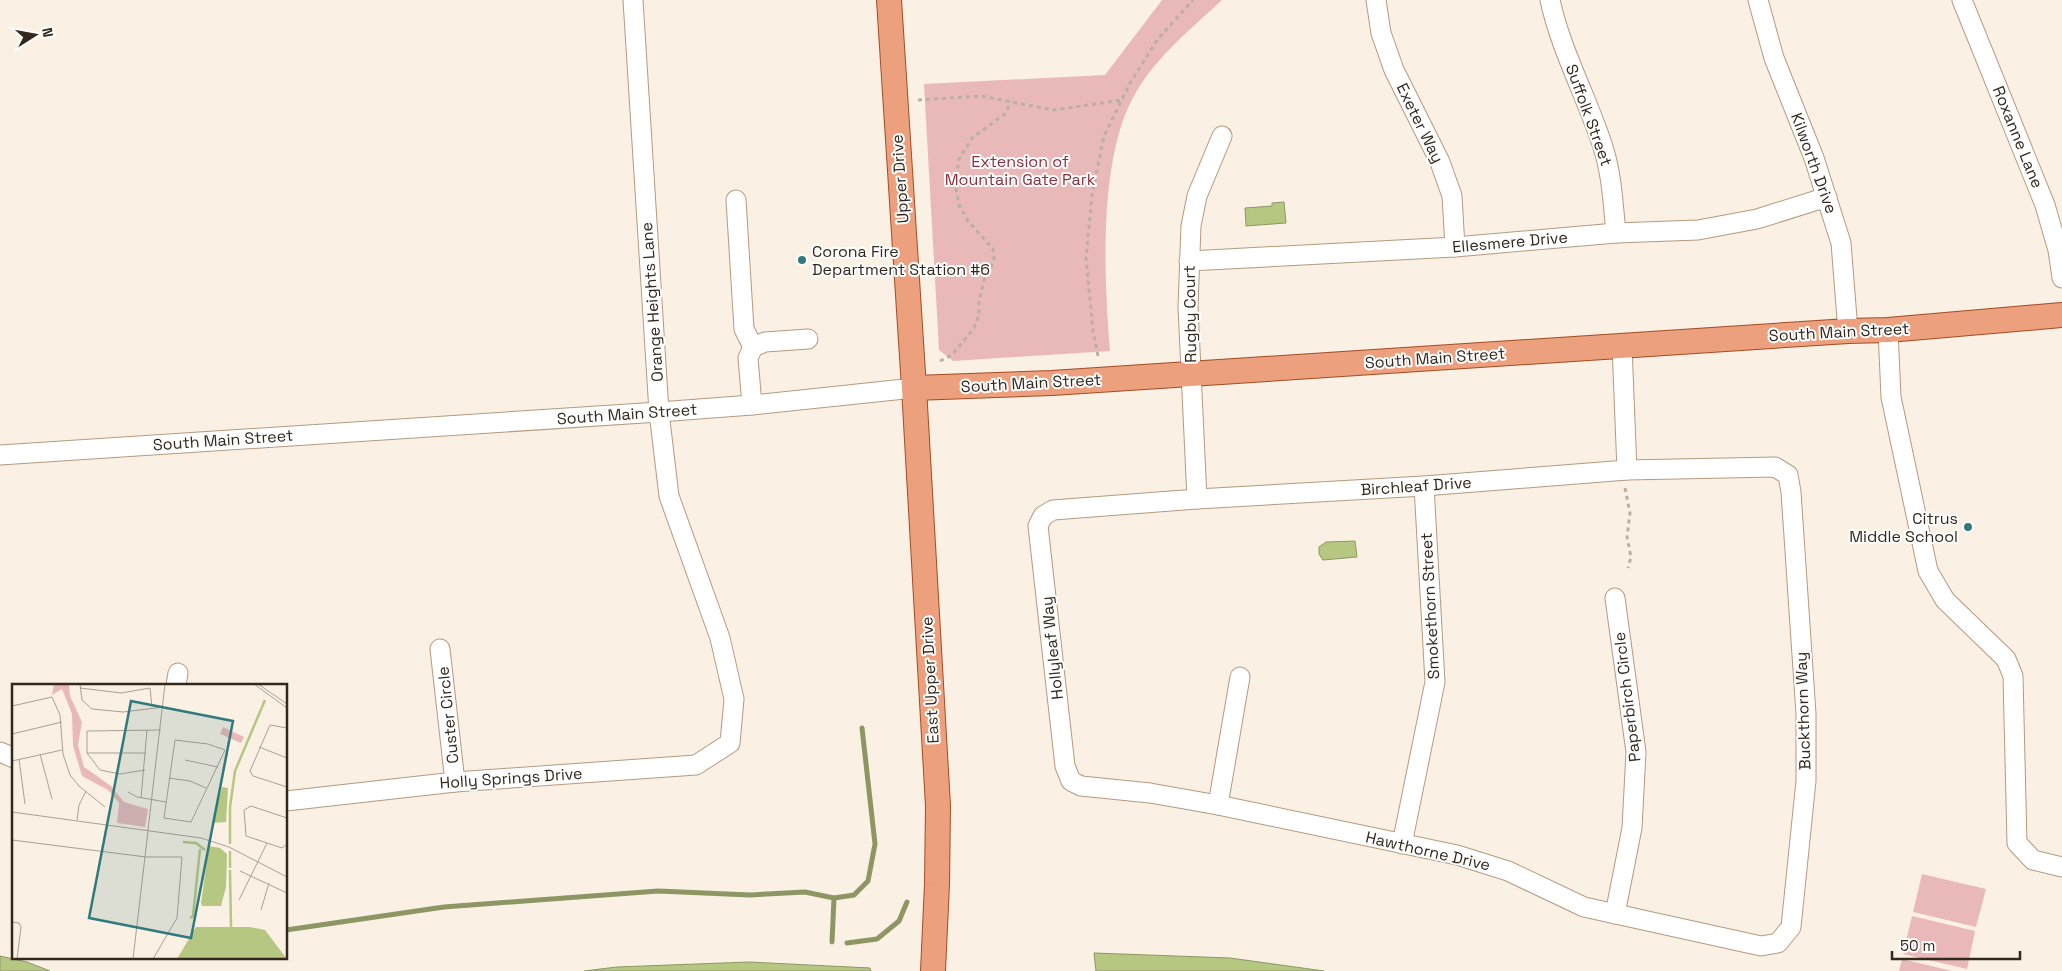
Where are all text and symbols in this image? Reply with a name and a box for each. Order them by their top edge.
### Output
north arrow [10,10,60,60]
text: N [38,26,57,39]
street label: Suffolk Street [1561,61,1617,169]
street label: Exeter Way [1392,80,1448,166]
street label: Roxanne Lane [1988,83,2048,191]
street label: Kilworth Drive [1786,110,1842,216]
street label: Upper Drive [886,134,914,224]
park label: Extension of Mountain Gate Park [945,151,1096,190]
street label: Orange Heights Lane [636,221,668,383]
street label: Ellesmere Drive [1451,226,1569,258]
place label: Corona Fire Department Station #6 [812,241,990,280]
marker: Corona Fire Department Station #6 [796,254,808,266]
street label: Rugby Court [1179,265,1201,363]
street label: South Main Street [1768,318,1910,346]
street label: South Main Street [1364,343,1506,373]
street label: South Main Street [960,369,1102,397]
street label: South Main Street [556,399,698,429]
street label: South Main Street [152,425,294,455]
street label: Birchleaf Drive [1360,472,1472,500]
place label: Citrus Middle School [1849,508,1958,547]
marker: Citrus Middle School [1962,521,1974,533]
street label: Smokethorn Street [1416,532,1444,680]
street label: Hollyleaf Way [1036,595,1068,701]
street label: East Upper Drive [916,616,944,744]
street label: Paperbirch Circle [1609,631,1645,763]
street label: Buckthorn Way [1790,652,1816,770]
street label: Custer Circle [432,665,464,765]
inset map [12,684,288,958]
street label: Holly Springs Drive [439,763,583,793]
street label: Hawthorne Drive [1364,826,1492,876]
scale bar [1892,928,2020,960]
text: 50 m [1900,936,1935,955]

